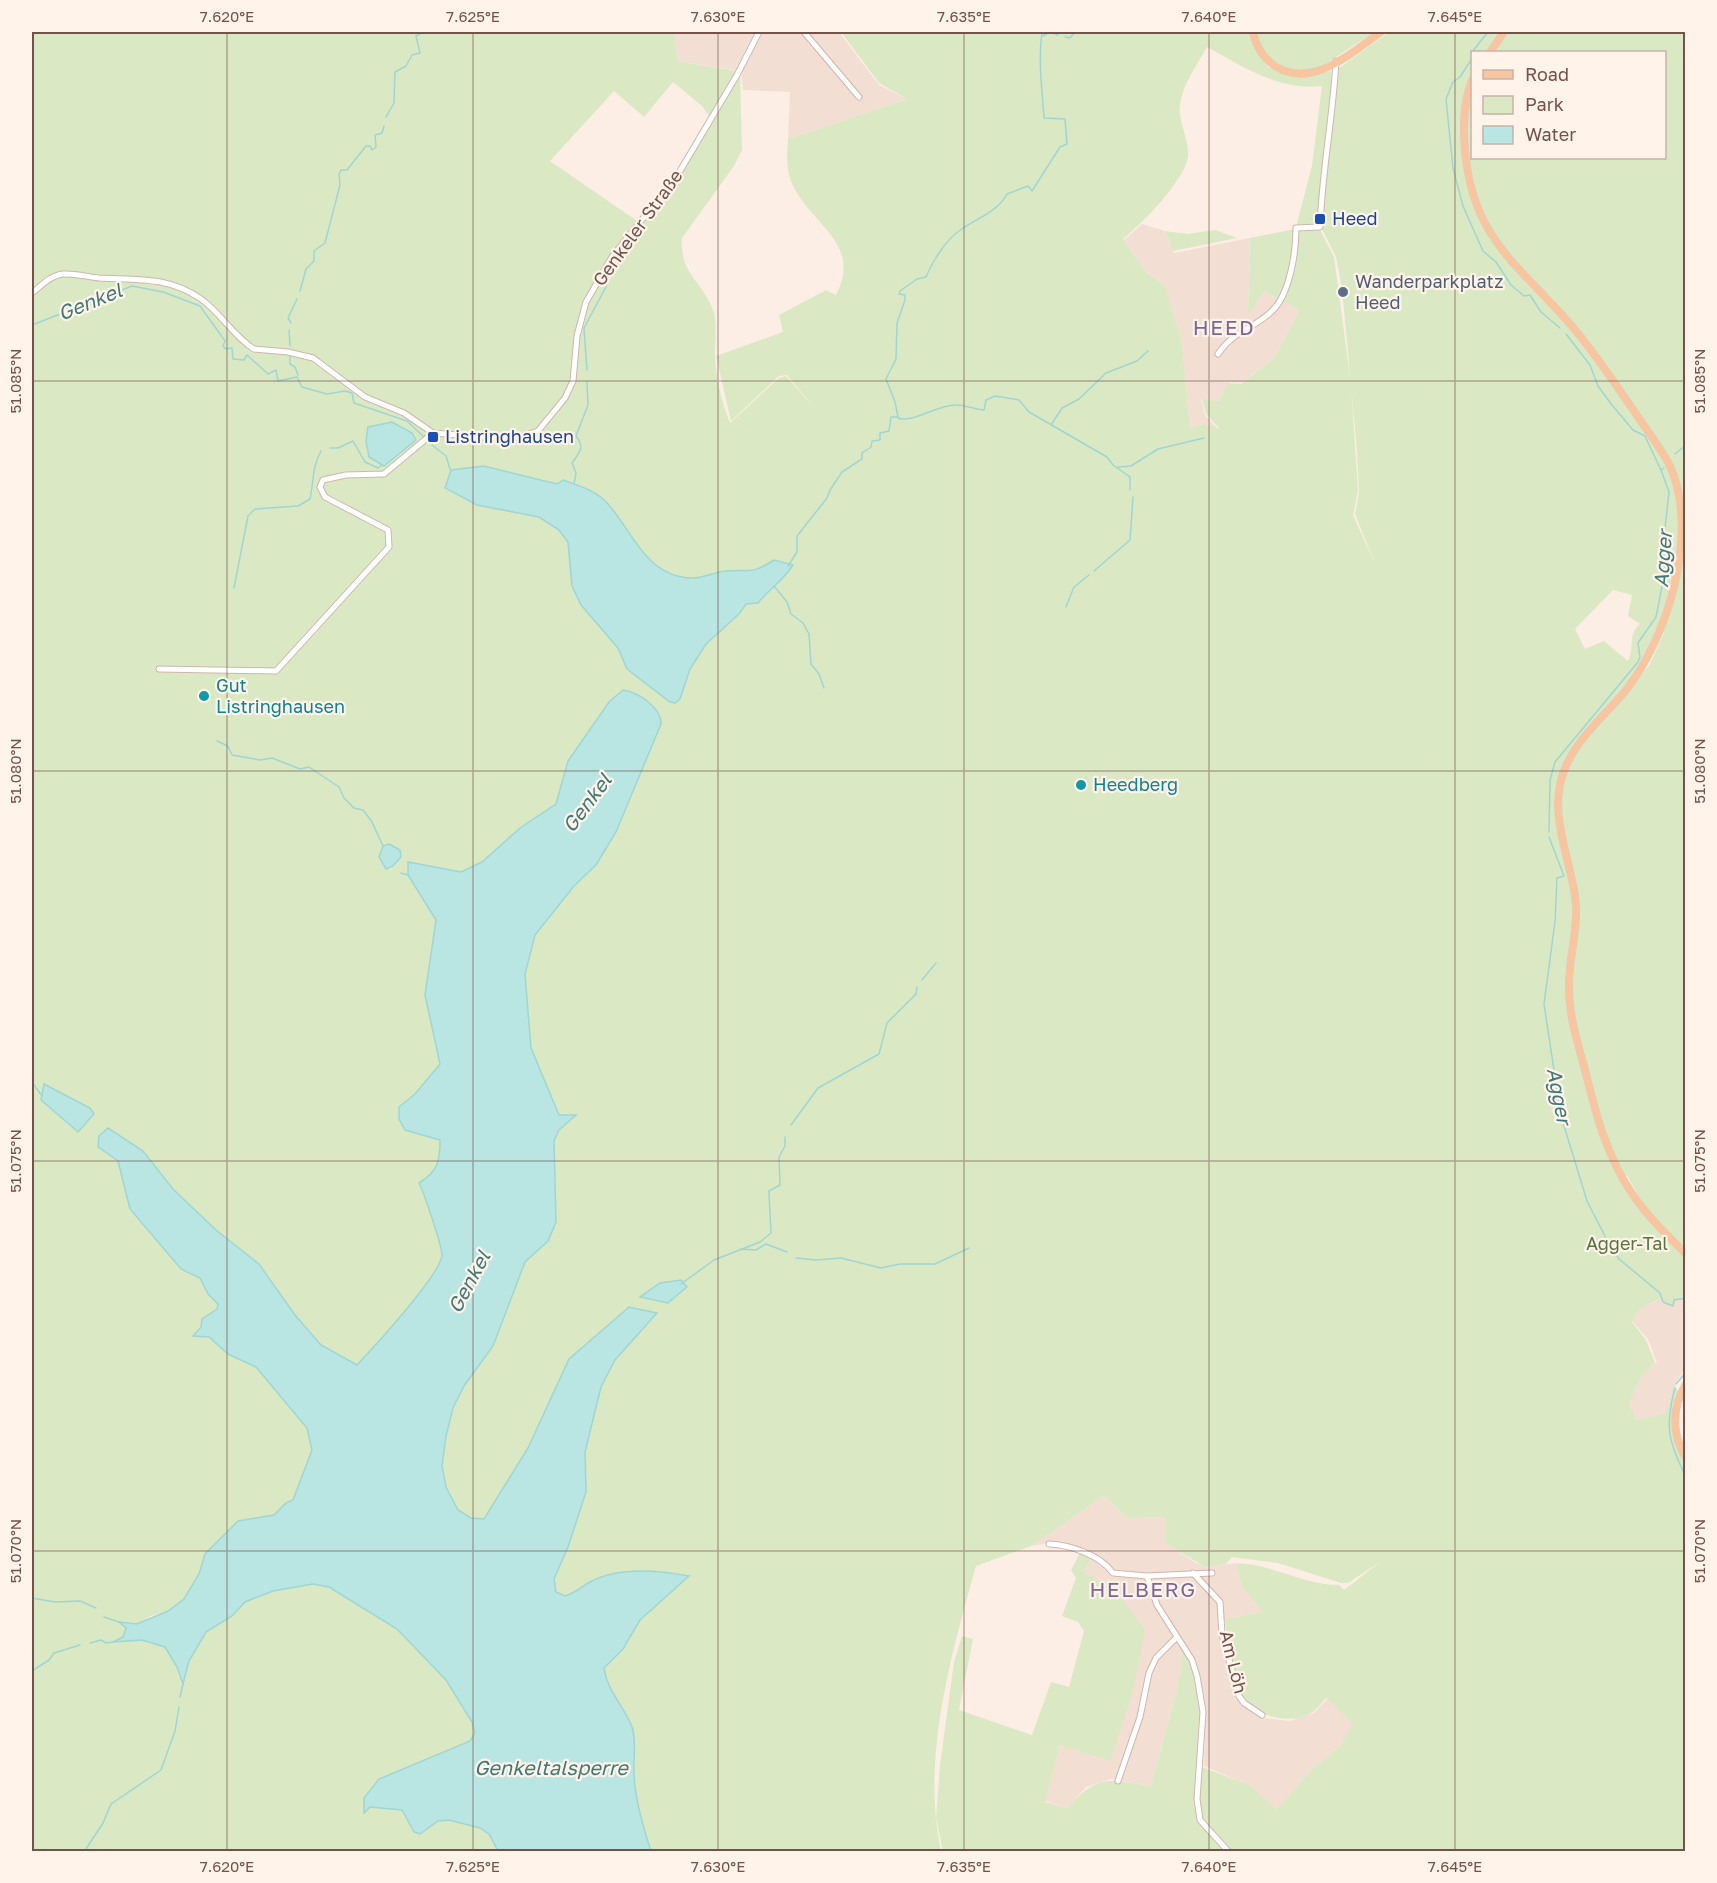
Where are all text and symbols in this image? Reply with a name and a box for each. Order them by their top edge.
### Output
text: 7.620°E [200,7,254,25]
text: 7.625°E [446,7,500,25]
text: 7.630°E [691,7,745,25]
text: 7.635°E [937,7,991,25]
text: 7.640°E [1182,7,1236,25]
text: 7.645°E [1428,7,1482,25]
legend [1471,51,1666,159]
text: Road [1525,63,1569,85]
text: Park [1525,93,1564,115]
text: Water [1525,123,1576,145]
street label: Genkeler Straße [588,165,687,290]
place label: Heed [1332,207,1378,229]
marker: Heed [1313,212,1327,226]
place label: Wanderparkplatz Heed [1355,270,1503,313]
water label: Genkel [54,277,126,325]
marker: Wanderparkplatz Heed [1336,285,1350,299]
district label: HEED [1193,314,1255,340]
text: 51.085°N [6,349,24,413]
text: 51.085°N [1690,349,1708,413]
place label: Listringhausen [445,425,574,447]
marker: Listringhausen [426,430,440,444]
water label: Agger [1648,526,1677,588]
place label: Gut Listringhausen [216,674,345,717]
marker: Gut Listringhausen [197,689,211,703]
text: 51.080°N [6,738,24,804]
text: 51.080°N [1690,738,1708,804]
water label: Genkel [556,768,616,836]
place label: Heedberg [1093,773,1178,795]
marker: Heedberg [1074,778,1088,792]
water label: Agger [1542,1065,1578,1130]
text: 51.075°N [6,1129,24,1193]
text: 51.075°N [1690,1129,1708,1193]
park label: Agger-Tal [1586,1232,1668,1254]
water label: Genkel [442,1246,495,1317]
text: 51.070°N [6,1519,24,1583]
text: 51.070°N [1690,1519,1708,1583]
district label: HELBERG [1089,1576,1197,1602]
street label: Am Löh [1216,1628,1252,1696]
water label: Genkeltalsperre [474,1755,629,1779]
text: 7.620°E [200,1857,254,1875]
text: 7.625°E [446,1857,500,1875]
text: 7.630°E [691,1857,745,1875]
text: 7.635°E [937,1857,991,1875]
text: 7.640°E [1182,1857,1236,1875]
text: 7.645°E [1428,1857,1482,1875]

